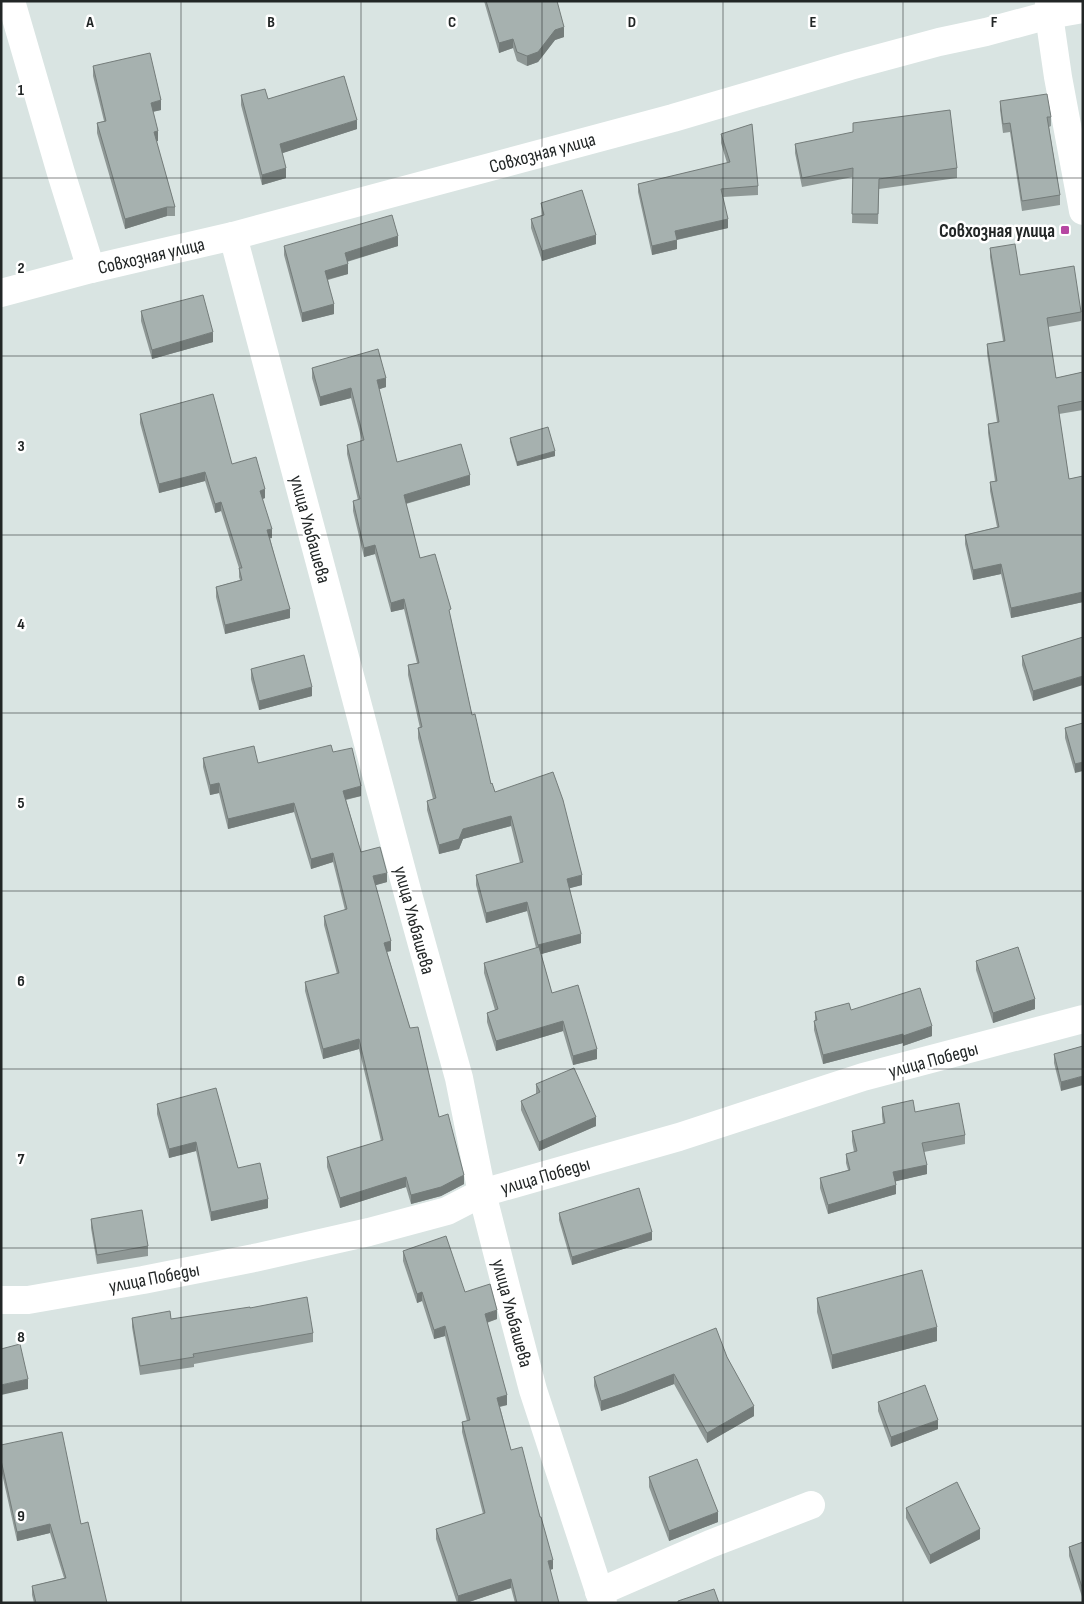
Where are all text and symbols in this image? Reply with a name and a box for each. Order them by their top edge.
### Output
text: A [85,13,94,32]
text: B [267,13,275,32]
text: C [448,13,456,32]
text: D [628,13,636,32]
text: E [810,13,817,32]
text: F [991,13,998,32]
text: 1 [18,81,25,100]
street label: Совхозная улица [487,128,598,179]
place label: Совхозная улица [939,220,1055,243]
marker: Совхозная улица [1059,224,1071,236]
street label: Совхозная улица [96,233,207,280]
text: 2 [17,259,25,278]
text: 3 [17,437,25,456]
street label: улица Ульбашева [284,473,335,586]
text: 4 [17,615,25,634]
text: 5 [17,794,25,813]
street label: улица Ульбашева [388,864,439,977]
text: 6 [17,972,25,991]
street label: улица Победы [886,1037,981,1083]
text: 7 [18,1150,25,1169]
street label: улица Победы [498,1153,593,1200]
street label: улица Ульбашева [486,1257,537,1370]
street label: улица Победы [107,1258,202,1299]
text: 8 [17,1328,25,1347]
text: 9 [17,1507,25,1526]

